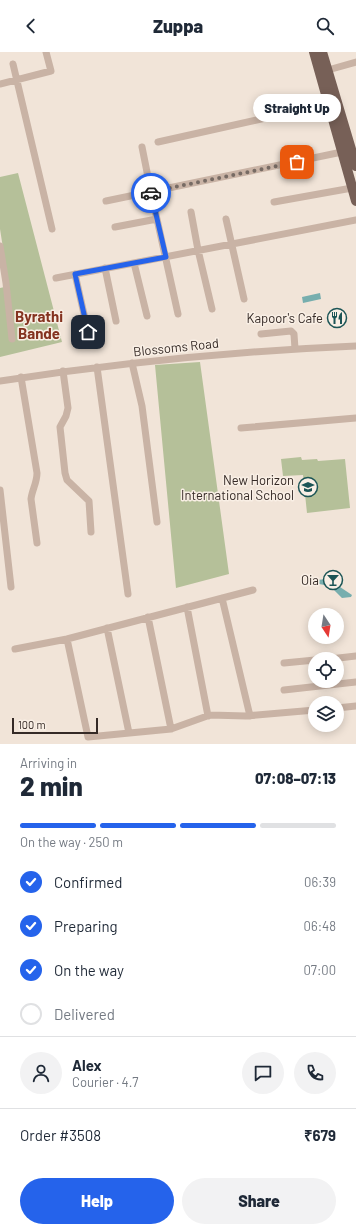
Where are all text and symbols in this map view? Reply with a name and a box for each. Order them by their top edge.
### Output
icon: back [20,15,42,37]
text: Zuppa [153,15,203,37]
icon: search [314,15,336,37]
callout: Straight Up [253,94,341,122]
text: Straight Up [264,100,330,116]
pin [280,145,314,179]
icon: bag [286,151,308,173]
courier [131,173,171,213]
icon: car [140,182,162,204]
district label: Byrathi Bande [15,307,63,342]
restaurant icon: Kapoor's Cafe [326,307,348,329]
place label: Kapoor's Cafe [246,310,323,326]
pin [71,315,105,349]
icon: home [77,321,99,343]
street label: Blossoms Road [132,335,220,359]
place label: New Horizon International School [181,472,294,503]
school or university icon: New Horizon International School [297,476,319,498]
bar icon: Oia [322,569,344,591]
place label: Oia [301,572,319,588]
north arrow [308,608,344,644]
map controls [308,608,344,732]
button: locate [308,652,344,688]
button: layers [308,696,344,732]
scale bar [12,716,98,735]
text: 100 m [18,718,46,731]
text: Arriving in [20,755,77,771]
text: 07:08–07:13 [255,769,336,787]
text: 2 min [20,770,83,801]
text: On the way · 250 m [20,834,123,850]
icon: check [20,871,42,893]
text: Confirmed [54,873,122,891]
text: 06:39 [304,874,336,890]
icon: check [20,915,42,937]
text: Preparing [54,917,118,935]
text: 06:48 [304,918,336,934]
icon: check [20,959,42,981]
text: On the way [54,961,124,979]
text: 07:00 [303,962,336,978]
text: Delivered [54,1005,115,1023]
button: person [20,1052,62,1094]
button: chat [242,1052,284,1094]
button: phone [294,1052,336,1094]
text: Alex [72,1056,102,1074]
text: Courier · 4.7 [72,1074,139,1090]
text: Order #3508 [20,1126,101,1144]
text: ₹679 [304,1126,336,1144]
button: Help [20,1178,174,1224]
button: Share [182,1178,336,1224]

